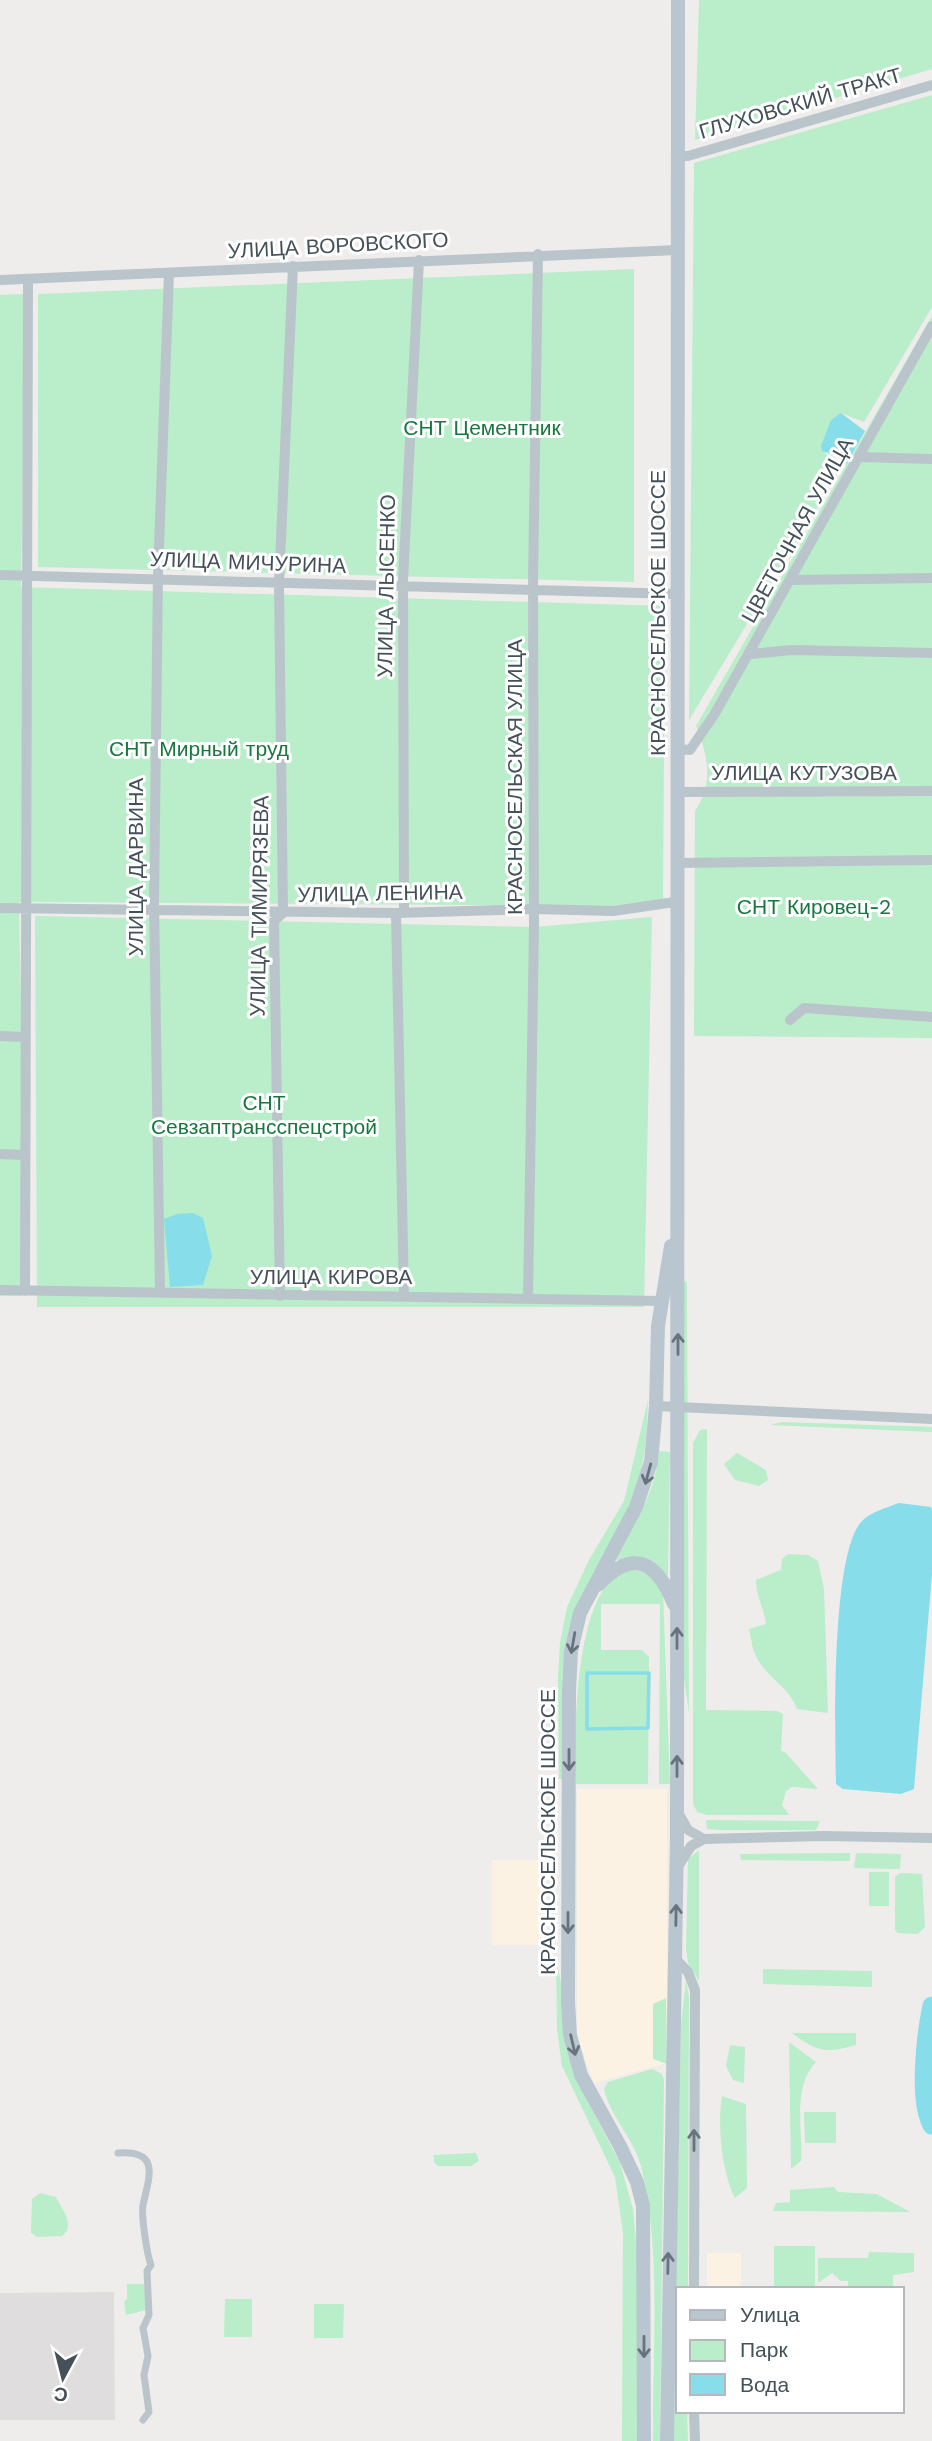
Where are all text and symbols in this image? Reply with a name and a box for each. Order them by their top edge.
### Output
street label: ГЛУХОВСКИЙ ТРАКТ [696,62,904,144]
street label: УЛИЦА ВОРОВСКОГО [227,227,449,263]
park label: СНТ Цементник [403,415,561,440]
street label: ЦВЕТОЧНАЯ УЛИЦА [736,433,858,627]
street label: КРАСНОСЕЛЬСКОЕ ШОССЕ [645,470,670,756]
street label: УЛИЦА ЛЫСЕНКО [372,494,400,678]
street label: УЛИЦА МИЧУРИНА [149,546,347,578]
street label: КРАСНОСЕЛЬСКАЯ УЛИЦА [502,639,527,915]
park label: СНТ Мирный труд [109,736,289,761]
street label: УЛИЦА КУТУЗОВА [711,760,897,785]
street label: УЛИЦА ДАРВИНА [123,778,148,956]
street label: УЛИЦА ТИМИРЯЗЕВА [245,795,273,1017]
street label: УЛИЦА ЛЕНИНА [297,879,463,907]
park label: СНТ Кировец-2 [737,894,891,919]
park label: СНТ Севзаптрансспецстрой [151,1090,377,1139]
street label: УЛИЦА КИРОВА [250,1264,412,1289]
one-way arrow [671,1333,685,1356]
one-way arrow [640,1462,653,1484]
one-way arrow [670,1626,684,1649]
one-way arrow [566,1631,579,1654]
street label: КРАСНОСЕЛЬСКОЕ ШОССЕ [535,1689,560,1975]
one-way arrow [562,1748,576,1771]
one-way arrow [670,1755,684,1778]
one-way arrow [669,1903,683,1926]
one-way arrow [561,1911,575,1934]
one-way arrow [566,2033,580,2056]
one-way arrow [687,2129,701,2152]
one-way arrow [661,2251,674,2274]
legend [676,2287,904,2413]
text: Улица [740,2302,800,2327]
one-way arrow [637,2336,651,2359]
text: Парк [740,2337,788,2362]
north arrow [28,2343,98,2413]
text: Вода [740,2372,789,2397]
text: С [53,2382,69,2407]

